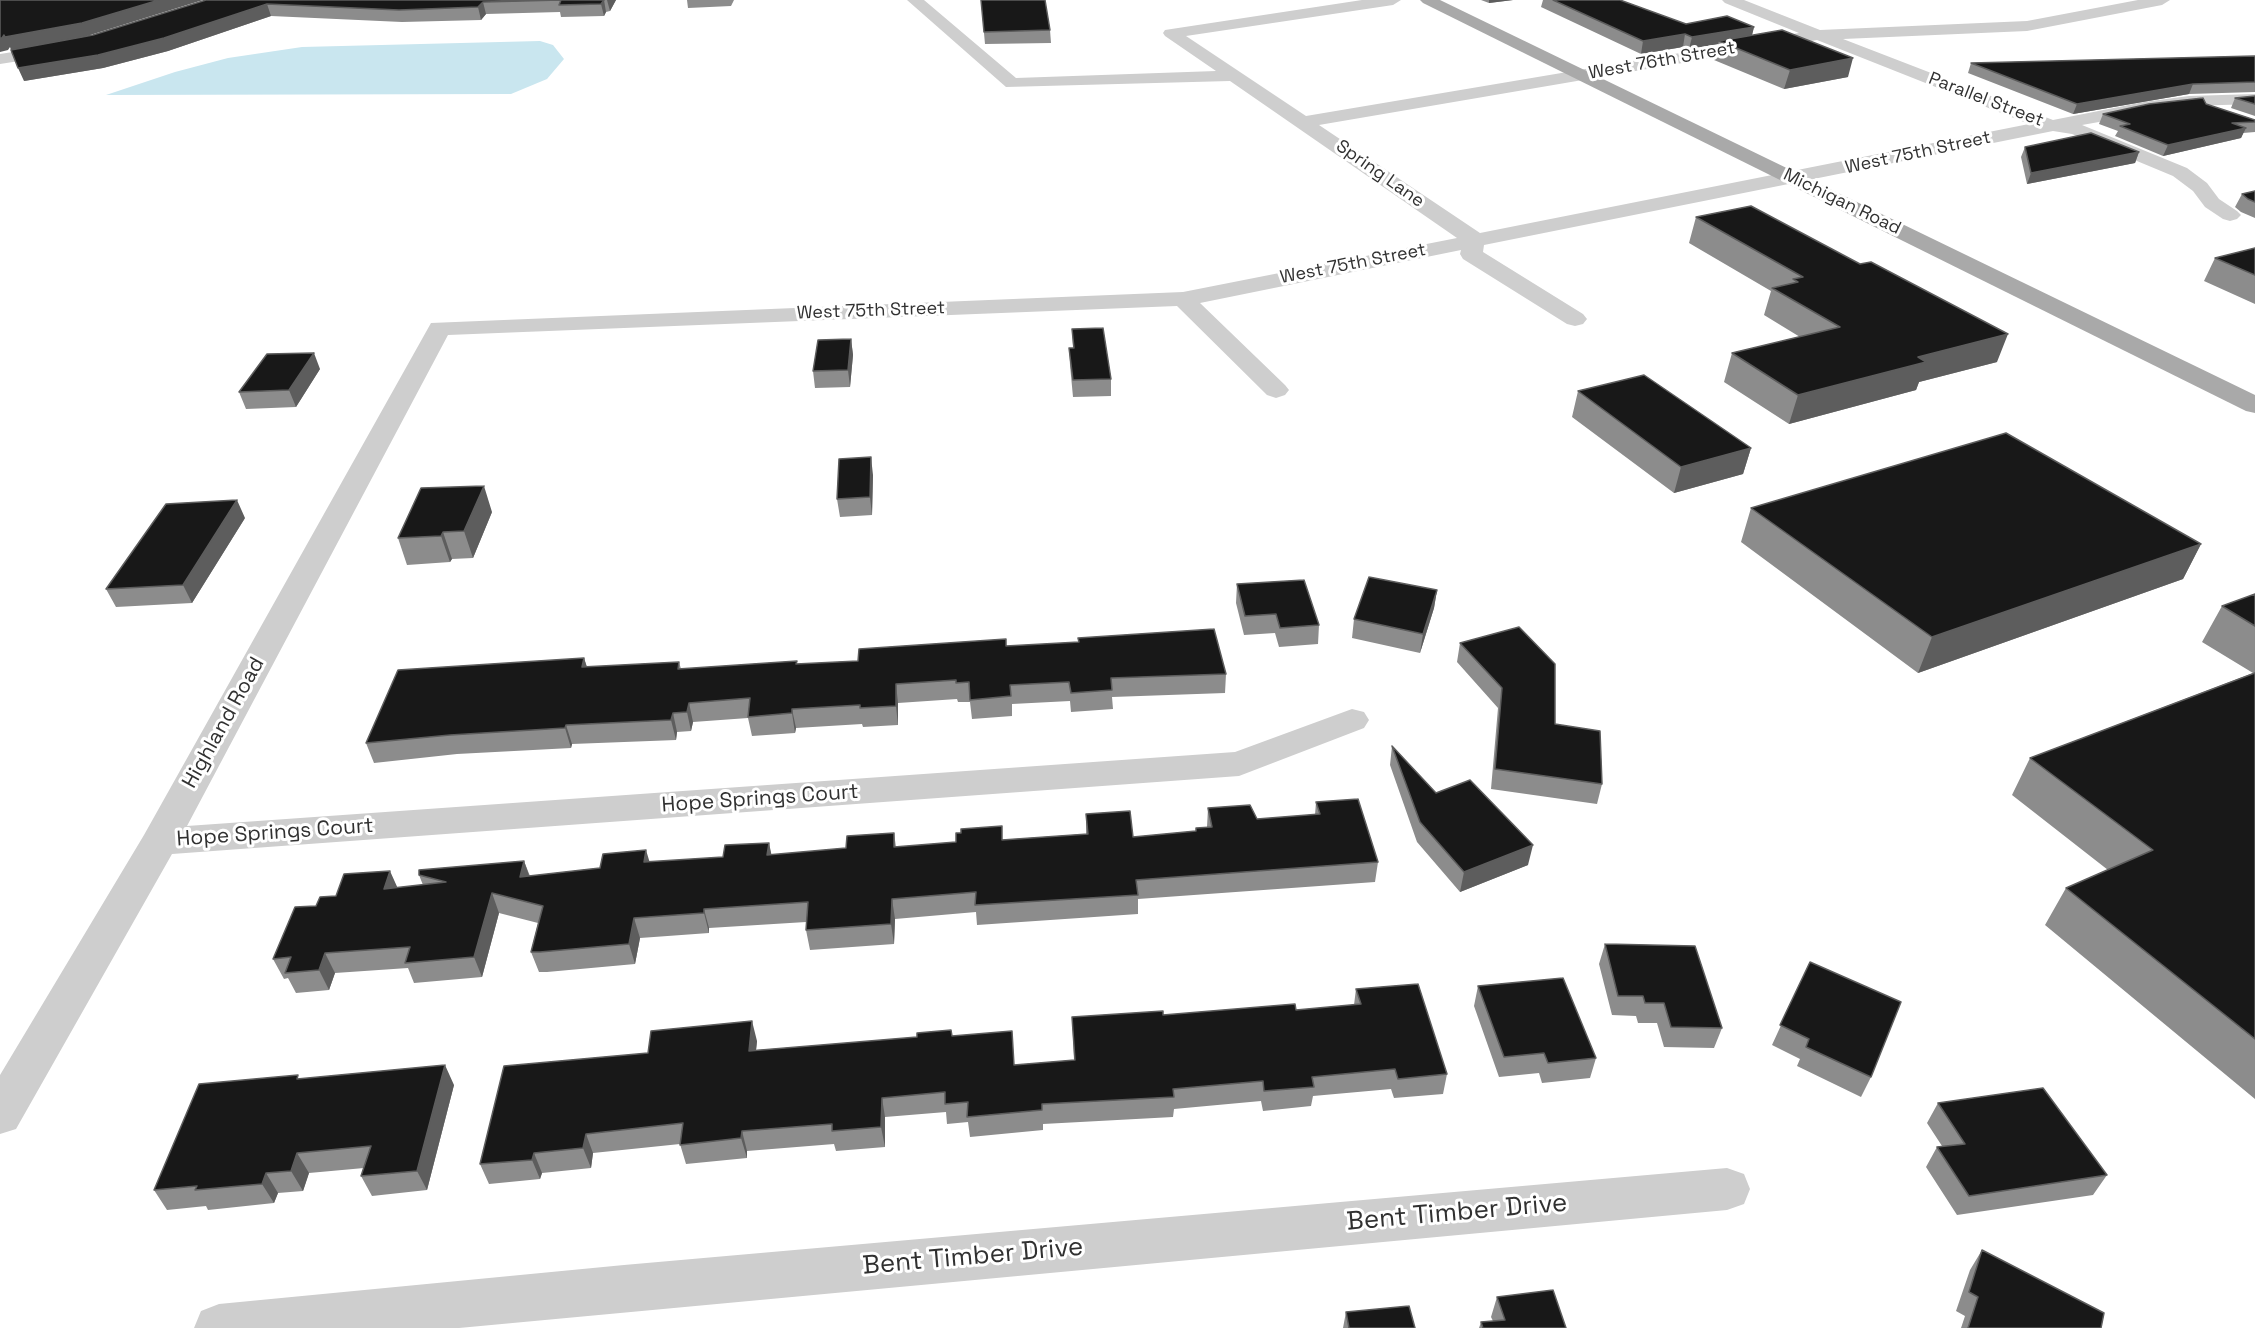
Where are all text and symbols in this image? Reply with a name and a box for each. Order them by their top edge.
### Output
street label: West 76th Street [1587,37,1737,85]
street label: Parallel Street [1925,68,2047,132]
street label: West 75th Street [1843,127,1993,179]
street label: Spring Lane [1332,136,1428,212]
street label: Michigan Road [1780,164,1904,240]
street label: West 75th Street [1278,239,1428,289]
street label: West 75th Street [797,298,945,324]
street label: Highland Road [178,653,270,793]
street label: Hope Springs Court [661,780,859,818]
street label: Hope Springs Court [176,814,374,852]
street label: Bent Timber Drive [1345,1188,1569,1238]
street label: Bent Timber Drive [861,1232,1085,1282]

